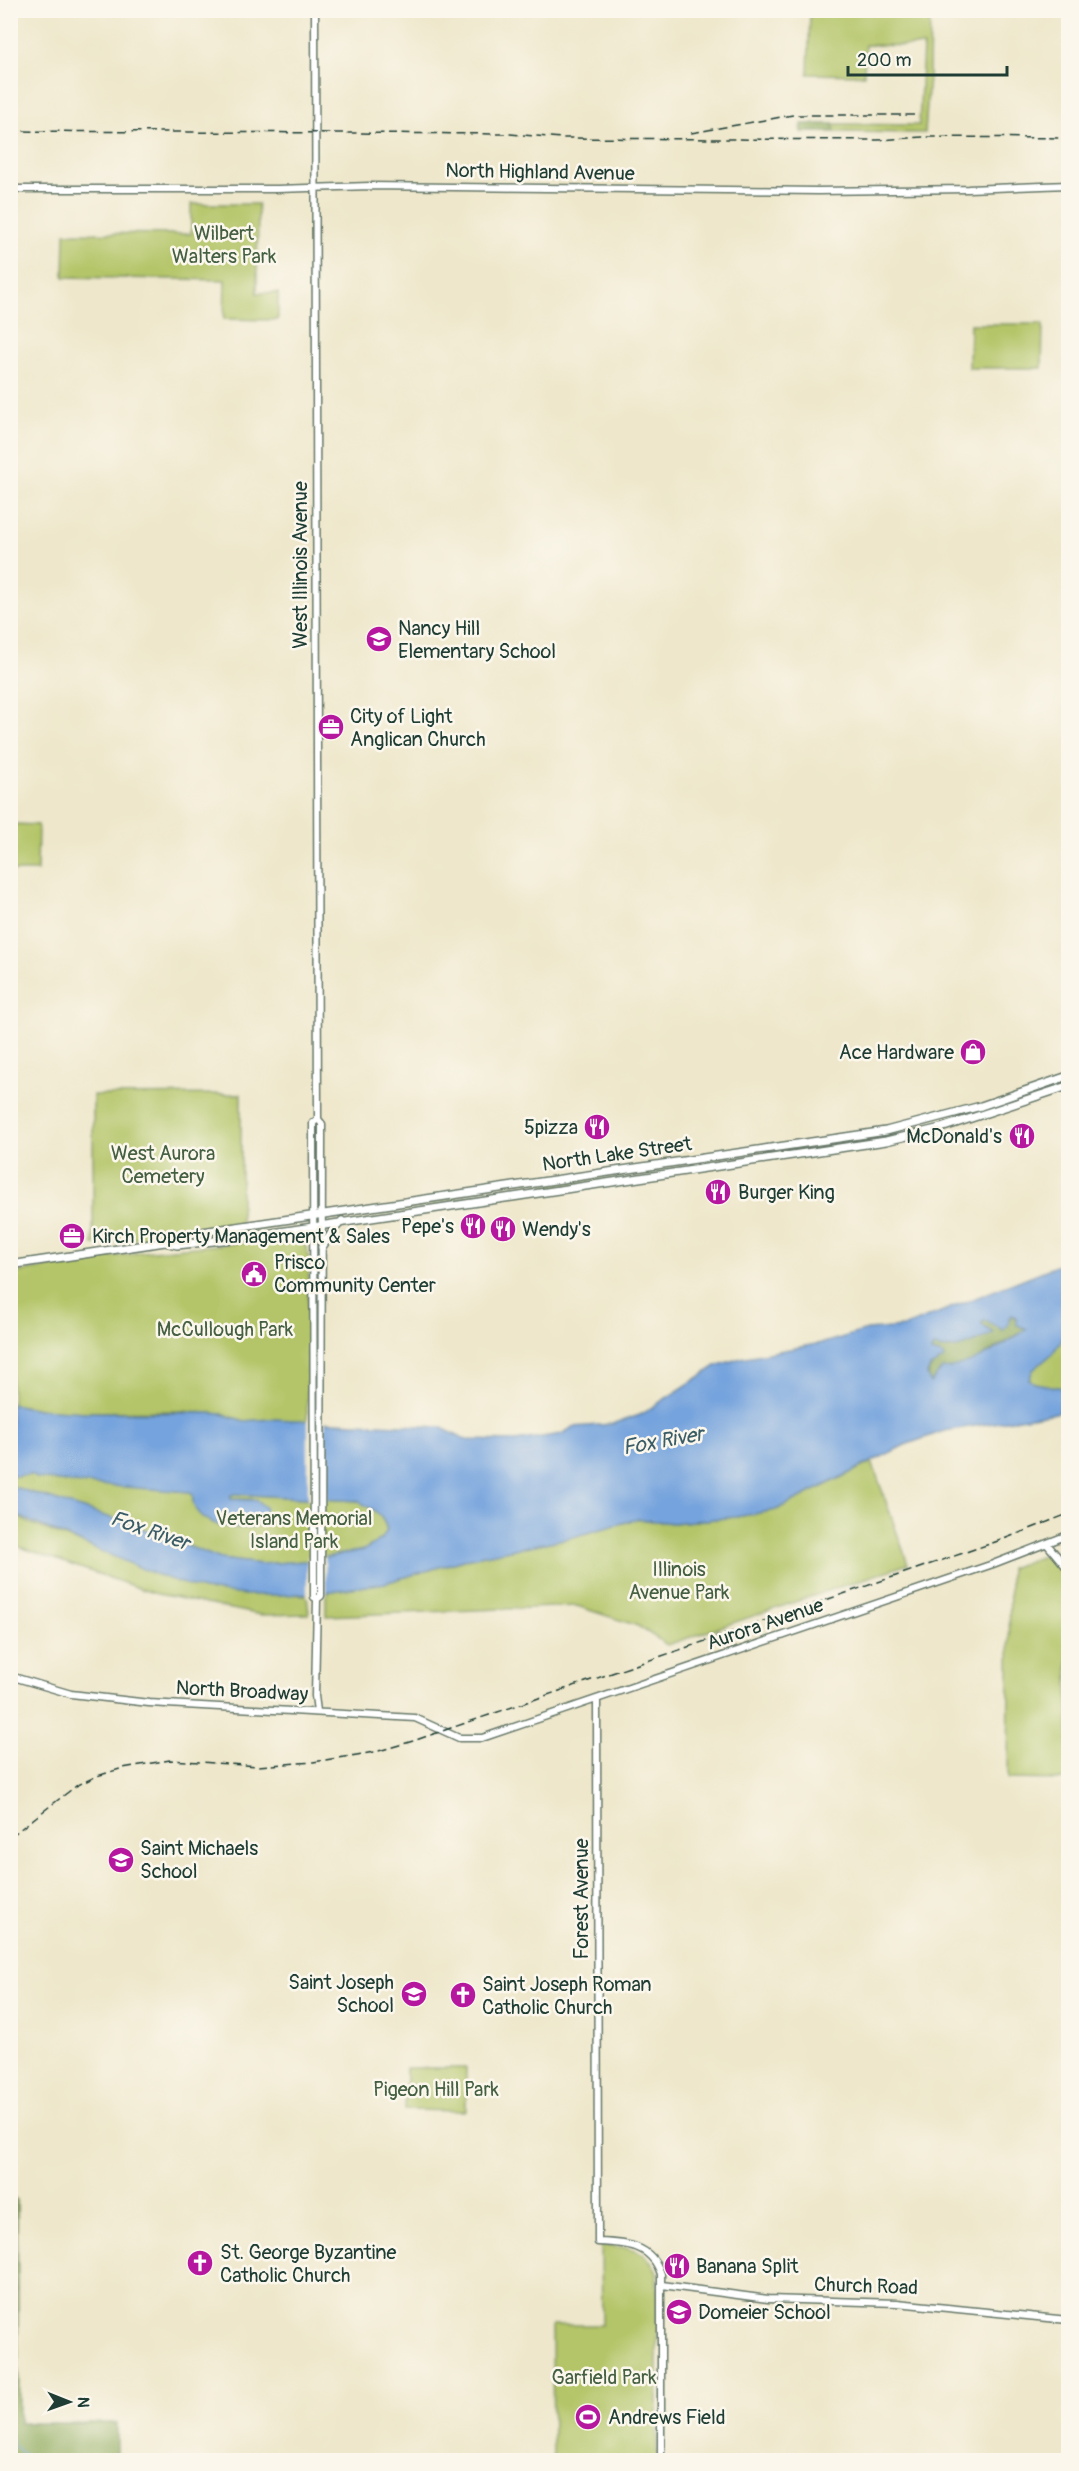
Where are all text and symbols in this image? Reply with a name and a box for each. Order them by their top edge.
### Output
scale bar [848,39,1007,77]
text: 200 m [857,49,912,72]
street label: North Highland Avenue [445,158,635,186]
park label: Wilbert Walters Park [172,221,277,269]
street label: West Illinois Avenue [288,481,313,649]
place label: Nancy Hill Elementary School [398,616,556,664]
school or university icon: Nancy Hill Elementary School [364,624,394,654]
place label: City of Light Anglican Church [350,704,486,752]
office icon: City of Light Anglican Church [316,712,346,742]
shop icon: Ace Hardware [958,1037,988,1067]
place label: Ace Hardware [839,1040,954,1065]
restaurant icon: 5pizza [582,1112,612,1142]
place label: 5pizza [524,1115,578,1140]
restaurant icon: McDonald's [1007,1121,1037,1151]
place label: McDonald's [906,1124,1002,1149]
street label: North Lake Street [541,1131,694,1177]
park label: West Aurora Cemetery [111,1141,215,1189]
restaurant icon: Burger King [703,1177,733,1207]
place label: Burger King [738,1180,835,1205]
restaurant icon: Pepe's [458,1211,488,1241]
place label: Pepe's [401,1214,454,1239]
restaurant icon: Wendy's [488,1214,518,1244]
place label: Wendy's [522,1217,591,1242]
office icon: Kirch Property Management & Sales [57,1221,87,1251]
place label: Kirch Property Management & Sales [92,1224,390,1249]
place label: Prisco Community Center [274,1250,436,1298]
public building icon: Prisco Community Center [239,1259,269,1289]
park label: McCullough Park [157,1317,294,1342]
water label: Fox River [621,1420,708,1461]
water label: Fox River [107,1505,195,1558]
park label: Veterans Memorial Island Park [215,1506,373,1554]
park label: Illinois Avenue Park [629,1557,730,1605]
street label: Aurora Avenue [703,1592,827,1656]
street label: North Broadway [175,1675,309,1707]
place label: Saint Michaels School [140,1836,258,1884]
street label: Forest Avenue [569,1838,594,1960]
school or university icon: Saint Michaels School [106,1845,136,1875]
place label: Saint Joseph School [288,1970,394,2018]
place label: Saint Joseph Roman Catholic Church [482,1972,652,2020]
school or university icon: Saint Joseph School [399,1979,429,2009]
church icon: Saint Joseph Roman Catholic Church [448,1980,478,2010]
park label: Pigeon Hill Park [373,2077,500,2102]
place label: St. George Byzantine Catholic Church [220,2240,397,2288]
church icon: St. George Byzantine Catholic Church [185,2248,215,2278]
restaurant icon: Banana Split [662,2251,692,2281]
place label: Banana Split [696,2254,799,2279]
street label: Church Road [813,2272,919,2300]
school or university icon: Domeier School [664,2297,694,2327]
place label: Domeier School [698,2300,831,2325]
park label: Garfield Park [551,2365,657,2390]
north arrow [39,2372,99,2432]
text: N [73,2397,93,2408]
sports icon: Andrews Field [573,2402,603,2432]
place label: Andrews Field [608,2405,726,2430]

